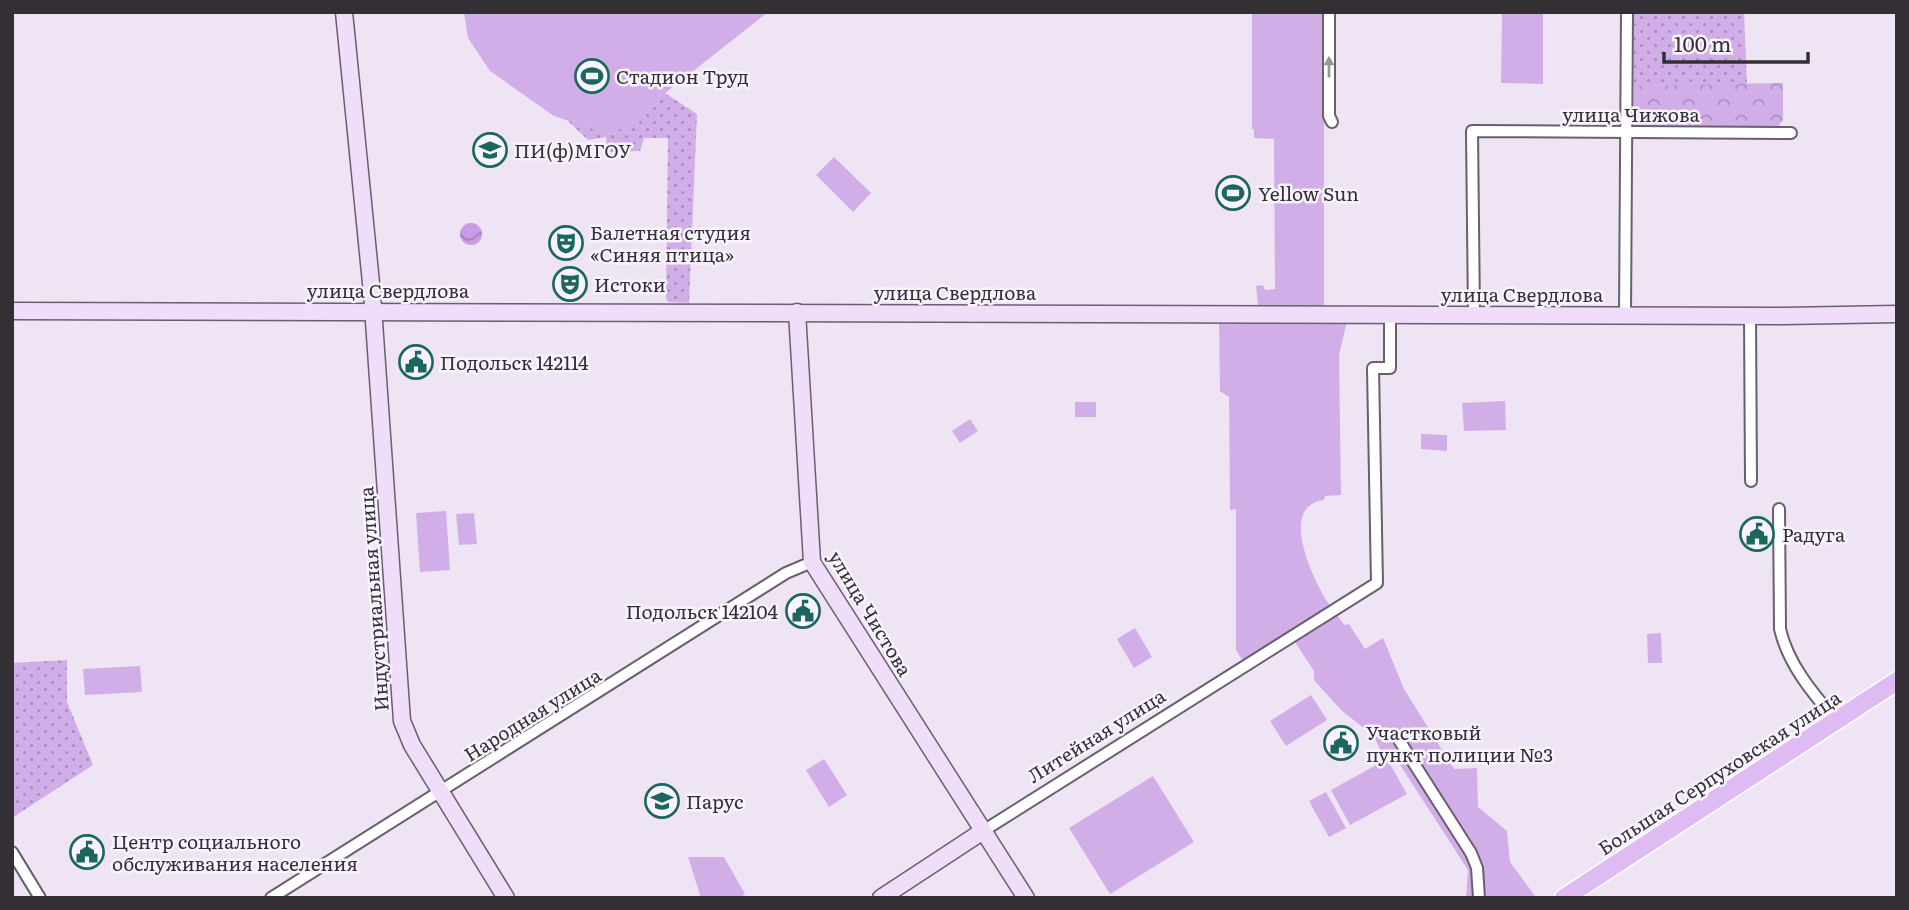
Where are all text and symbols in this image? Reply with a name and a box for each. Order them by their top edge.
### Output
scale bar [1664,21,1808,65]
text: 100 m [1674,27,1731,58]
one-way arrow [1323,56,1335,78]
sports icon: Стадион Труд [573,57,611,95]
place label: Стадион Труд [616,62,749,90]
street label: улица Чижова [1562,100,1701,128]
school or university icon: ПИ(ф)МГОУ [471,131,509,169]
place label: ПИ(ф)МГОУ [514,136,631,164]
sports icon: Yellow Sun [1214,174,1252,212]
place label: Yellow Sun [1258,179,1359,207]
place label: Балетная студия «Синяя птица» [590,218,751,268]
theatre icon: Балетная студия «Синяя птица» [547,224,585,262]
theatre icon: Истоки [551,265,589,303]
place label: Истоки [594,270,666,298]
street label: улица Свердлова [307,276,470,304]
street label: улица Свердлова [874,278,1037,306]
street label: улица Свердлова [1441,280,1604,308]
public building icon: Подольск 142114 [397,343,435,381]
place label: Подольск 142114 [440,348,589,376]
street label: Индустриальная улица [351,485,395,712]
public building icon: Радуга [1738,515,1776,553]
place label: Радуга [1782,520,1846,548]
street label: улица Чистова [822,545,920,682]
public building icon: Подольск 142104 [784,592,822,630]
place label: Подольск 142104 [626,597,779,625]
street label: Народная улица [458,660,607,767]
street label: Литейная улица [1022,681,1171,789]
street label: Большая Серпуховская улица [1592,682,1846,861]
place label: Участковый пункт полиции №3 [1366,718,1553,768]
public building icon: Участковый пункт полиции №3 [1322,724,1360,762]
school or university icon: Парус [643,782,681,820]
place label: Парус [686,787,744,815]
place label: Центр социального обслуживания населения [112,827,358,877]
public building icon: Центр социального обслуживания населения [68,833,106,871]

